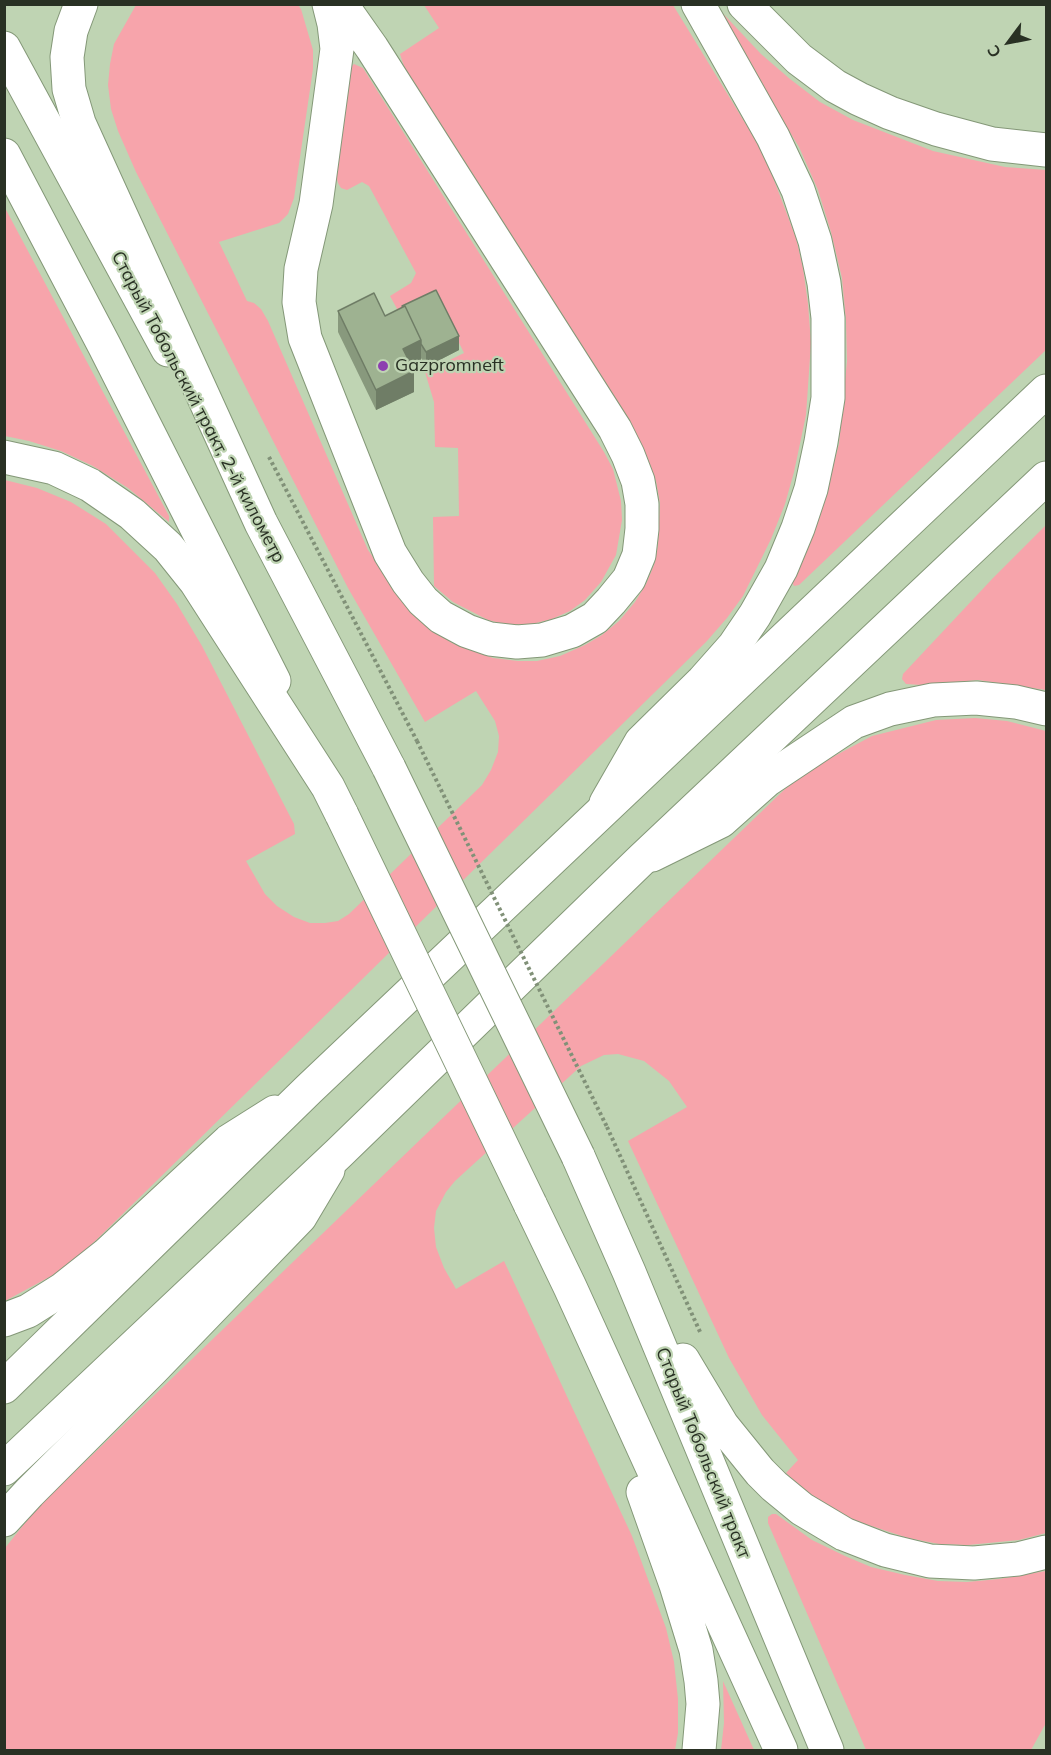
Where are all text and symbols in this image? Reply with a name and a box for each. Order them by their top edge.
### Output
north arrow [979,12,1039,72]
text: С [982,42,1005,61]
street label: Старый Тобольский тракт, 2-й километр [106,248,290,566]
place label: Gazpromneft [395,355,504,377]
marker: Gazpromneft [376,359,390,373]
street label: Старый Тобольский тракт [651,1344,755,1562]

